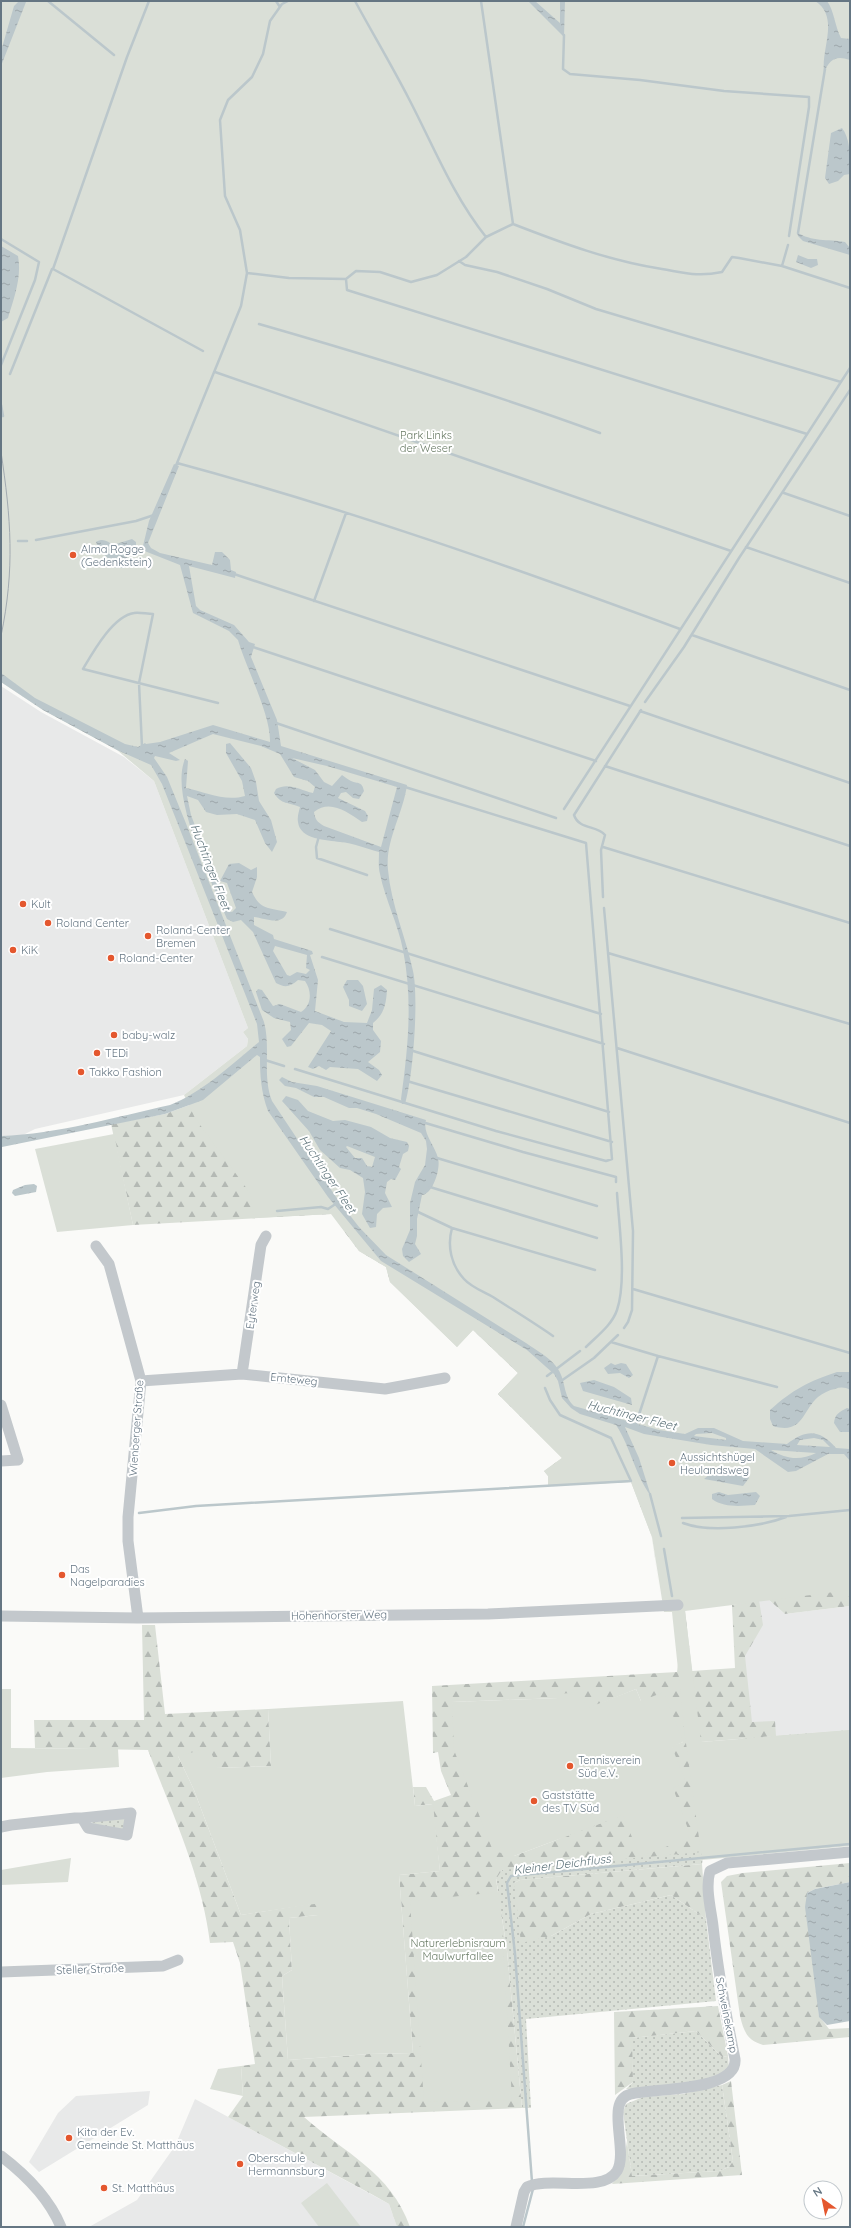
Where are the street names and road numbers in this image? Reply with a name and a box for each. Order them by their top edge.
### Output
street label: Eyterweg [243,1280,263,1330]
street label: Emteweg [270,1370,318,1388]
street label: Wienberger Straße [126,1380,146,1476]
street label: Hohenhorster Weg [291,1607,387,1623]
street label: Steller Straße [56,1961,124,1977]
street label: Schweinekamp [713,1976,741,2054]

